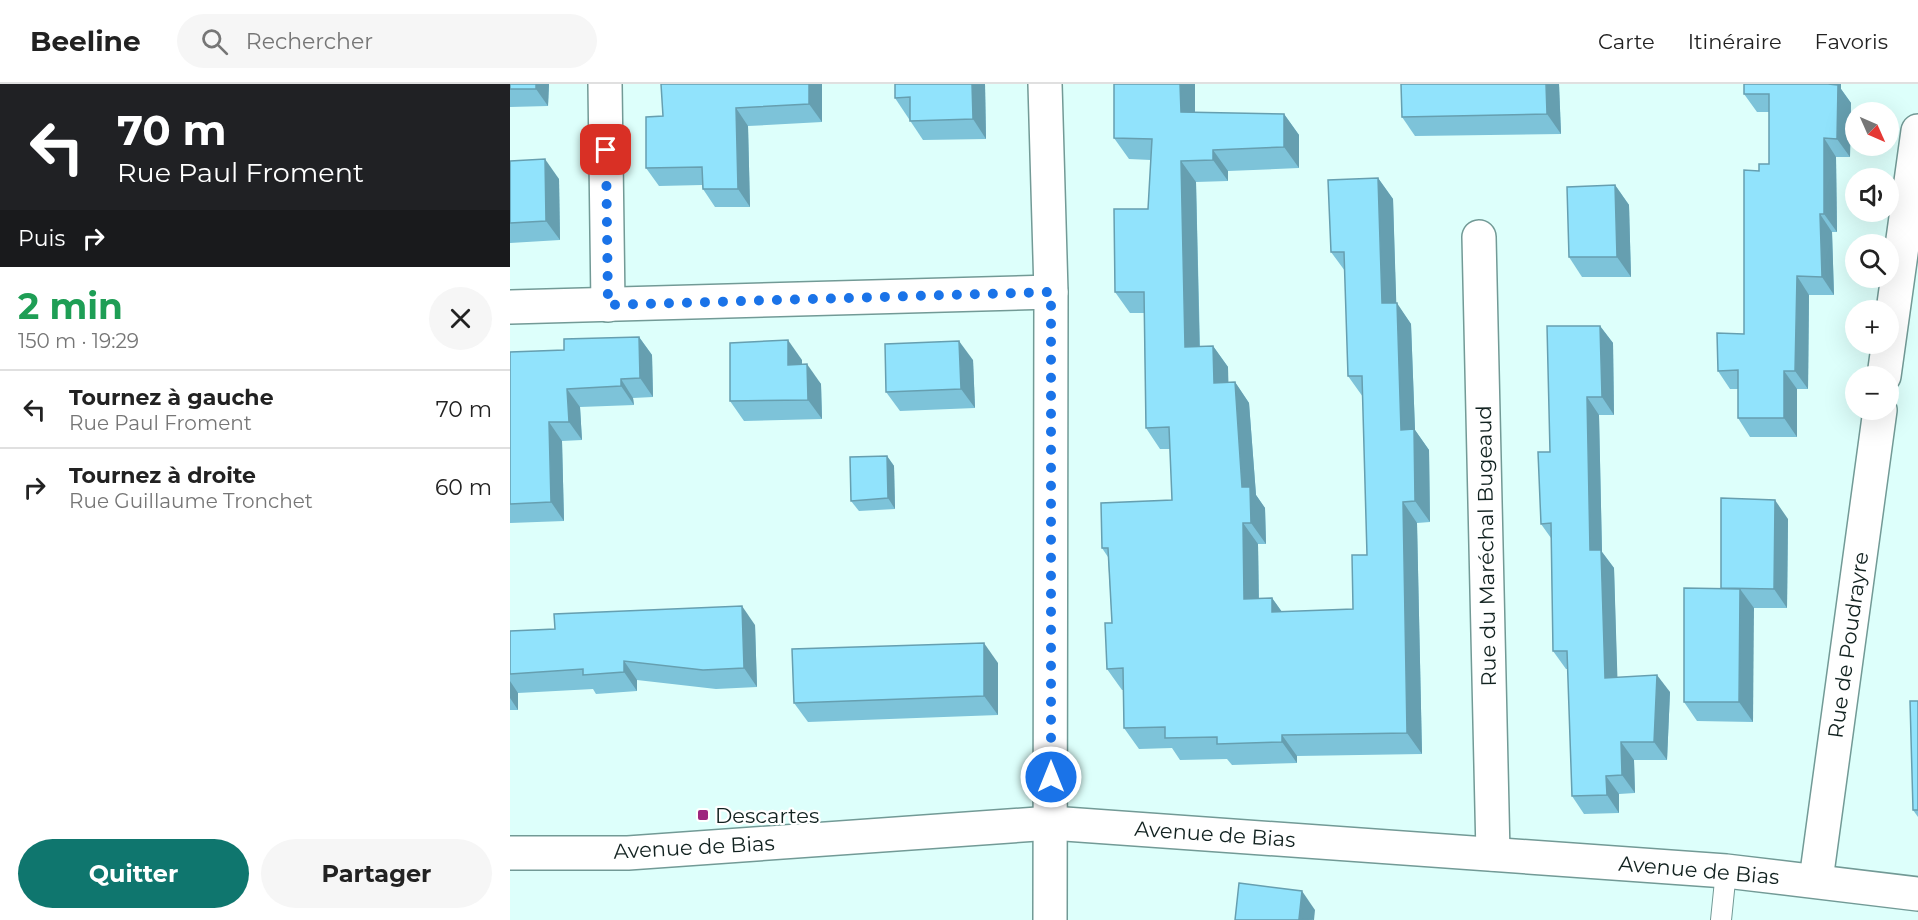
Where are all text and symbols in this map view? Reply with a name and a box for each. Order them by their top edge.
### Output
search box [177,14,597,68]
text: Beeline [30,24,141,58]
icon: search [198,25,231,58]
text: Rechercher [246,28,373,55]
text: Carte [1598,29,1655,54]
text: Itinéraire [1688,29,1782,54]
text: Favoris [1815,29,1888,54]
north arrow [1845,102,1899,156]
map controls [1845,102,1899,420]
text: 70 m [117,104,227,156]
icon: left [18,108,96,186]
pin [580,124,631,175]
icon: arrive [589,133,622,166]
text: Rue Paul Froment [117,156,364,189]
button: sound [1845,168,1899,222]
icon: right [77,222,110,255]
text: Puis [18,225,65,252]
button: search [1845,234,1899,288]
text: 2 min [18,284,123,328]
button: close [429,287,492,350]
button: + [1845,300,1899,354]
text: 150 m · 19:29 [18,329,139,353]
button: − [1845,366,1899,420]
text: Tournez à gauche [69,384,274,411]
icon: left [18,393,51,426]
text: 70 m [436,396,492,423]
street label: Rue du Maréchal Bugeaud [1471,405,1501,687]
text: Rue Paul Froment [69,411,252,435]
text: Tournez à droite [69,462,256,489]
icon: right [18,471,51,504]
text: 60 m [435,474,492,501]
text: Rue Guillaume Tronchet [69,489,313,513]
street label: Rue de Poudrayre [1823,550,1873,740]
position arrow [1019,745,1083,809]
place label: Descartes [715,803,819,828]
marker: Descartes [696,808,710,822]
street label: Avenue de Bias [1134,816,1296,852]
street label: Avenue de Bias [613,830,775,864]
button: Quitter [18,839,249,908]
button: Partager [261,839,492,908]
street label: Avenue de Bias [1618,851,1780,889]

